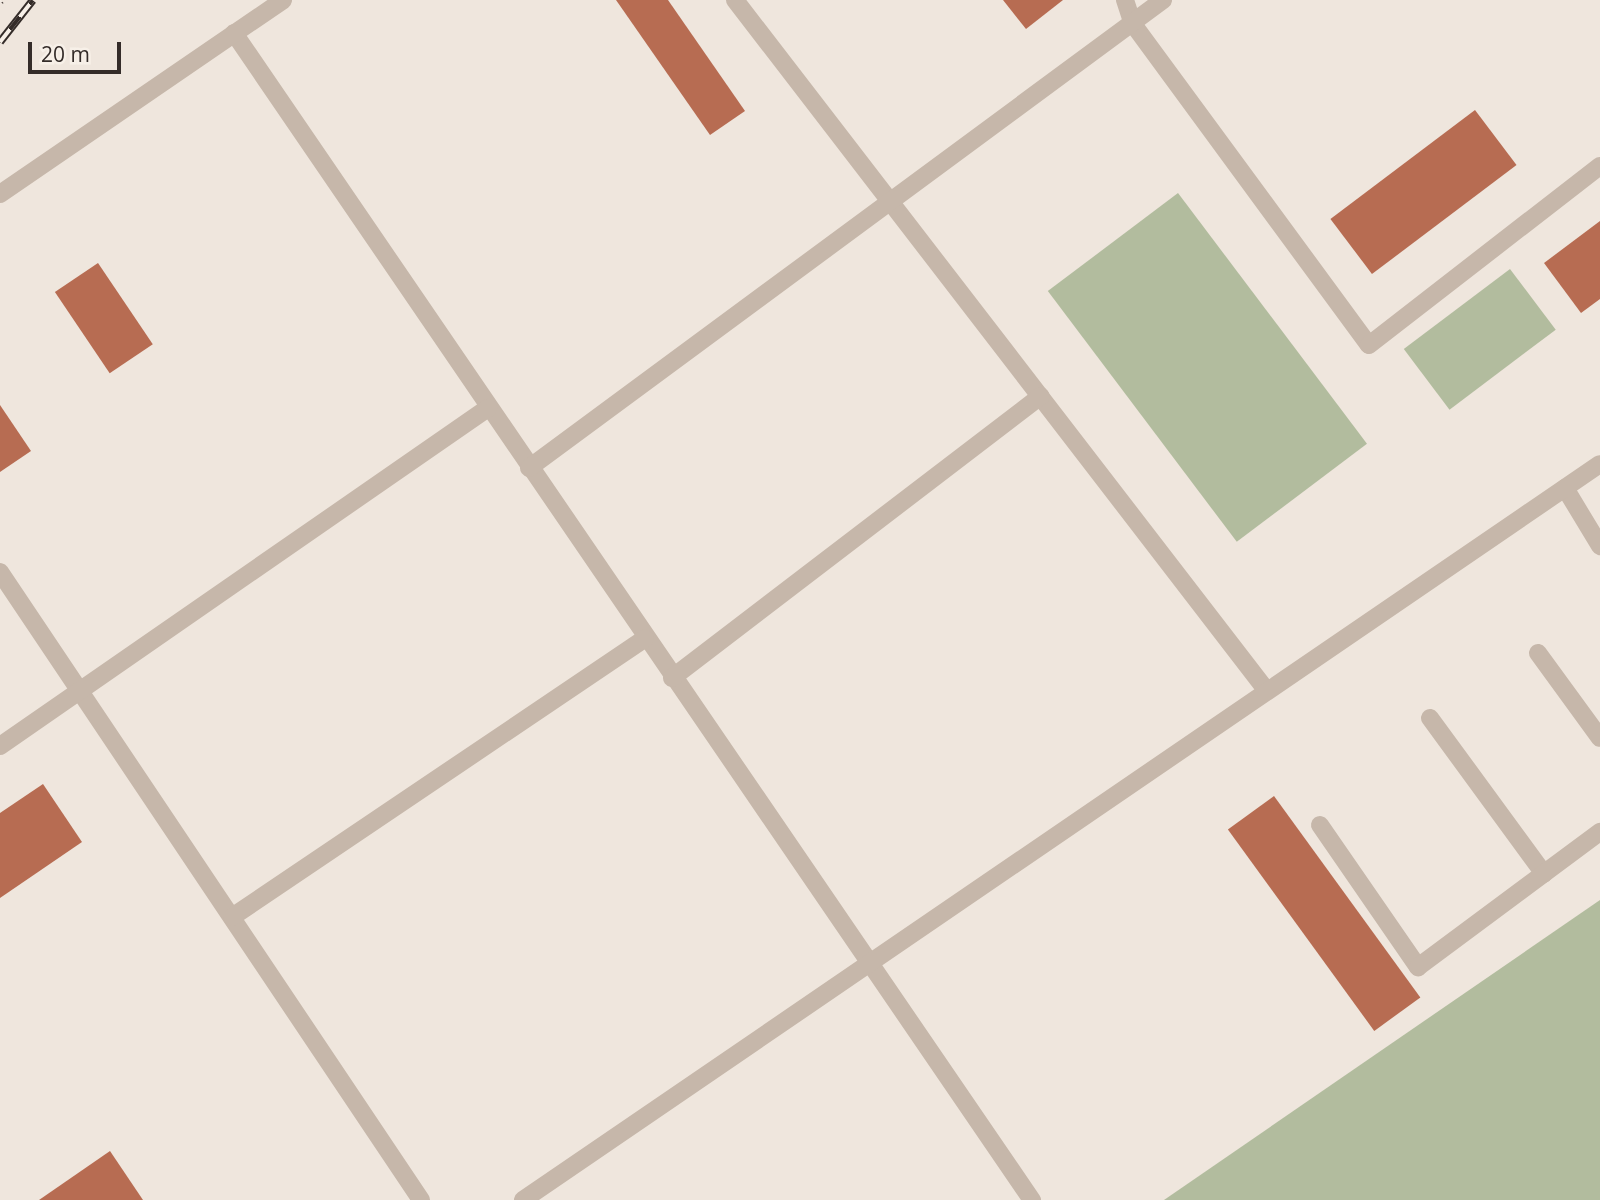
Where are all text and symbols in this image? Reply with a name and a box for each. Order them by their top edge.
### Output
scale bar [32,28,124,72]
text: 20 m [41,40,90,68]

